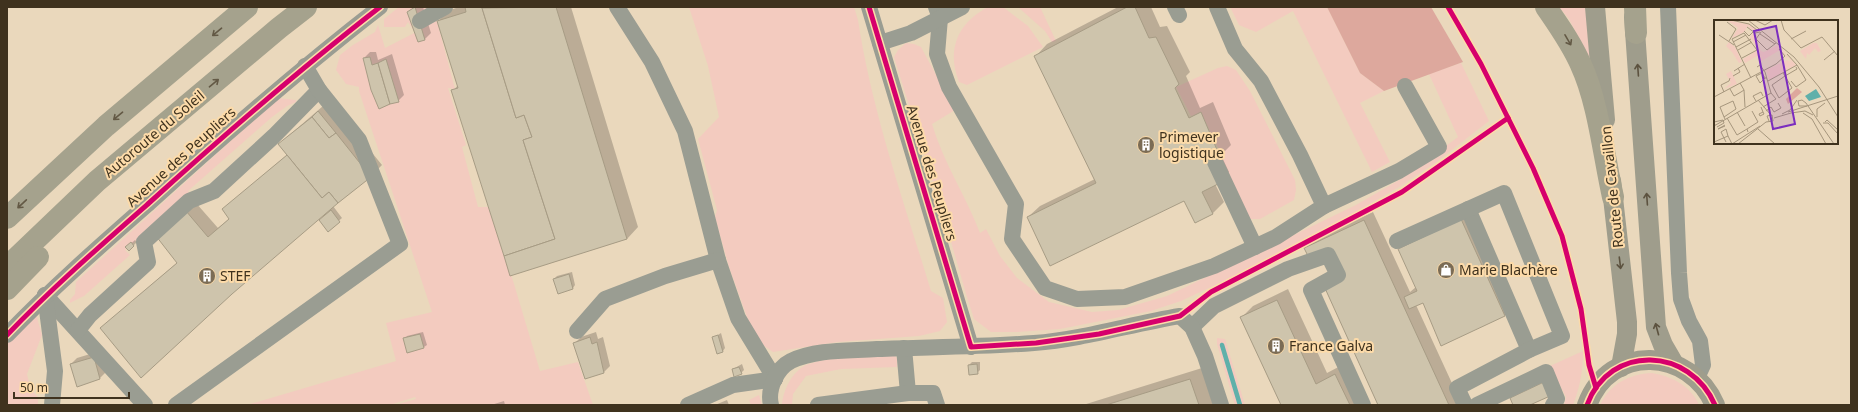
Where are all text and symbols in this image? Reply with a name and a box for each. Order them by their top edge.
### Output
inset map [1714,20,1838,144]
one-way arrow [212,28,223,37]
one-way arrow [1564,34,1572,46]
one-way arrow [1635,64,1642,77]
one-way arrow [208,78,219,87]
street label: Autoroute du Soleil [99,86,208,181]
street label: Avenue des Peupliers [122,102,240,211]
street label: Avenue des Peupliers [903,103,962,243]
one-way arrow [113,111,123,120]
street label: Route de Cavaillon [1596,125,1627,249]
place label: Primever logistique [1159,127,1224,162]
building icon: Primever logistique [1136,135,1156,155]
one-way arrow [1644,193,1651,206]
one-way arrow [17,199,27,209]
one-way arrow [1616,256,1624,269]
shop icon: Marie Blachère [1436,260,1456,280]
place label: Marie Blachère [1459,260,1558,279]
building icon: STEF [197,266,217,286]
place label: STEF [220,266,251,285]
one-way arrow [1653,323,1661,336]
building icon: France Galva [1266,336,1286,356]
place label: France Galva [1289,336,1373,355]
scale bar [14,374,129,400]
text: 50 m [20,379,48,396]

